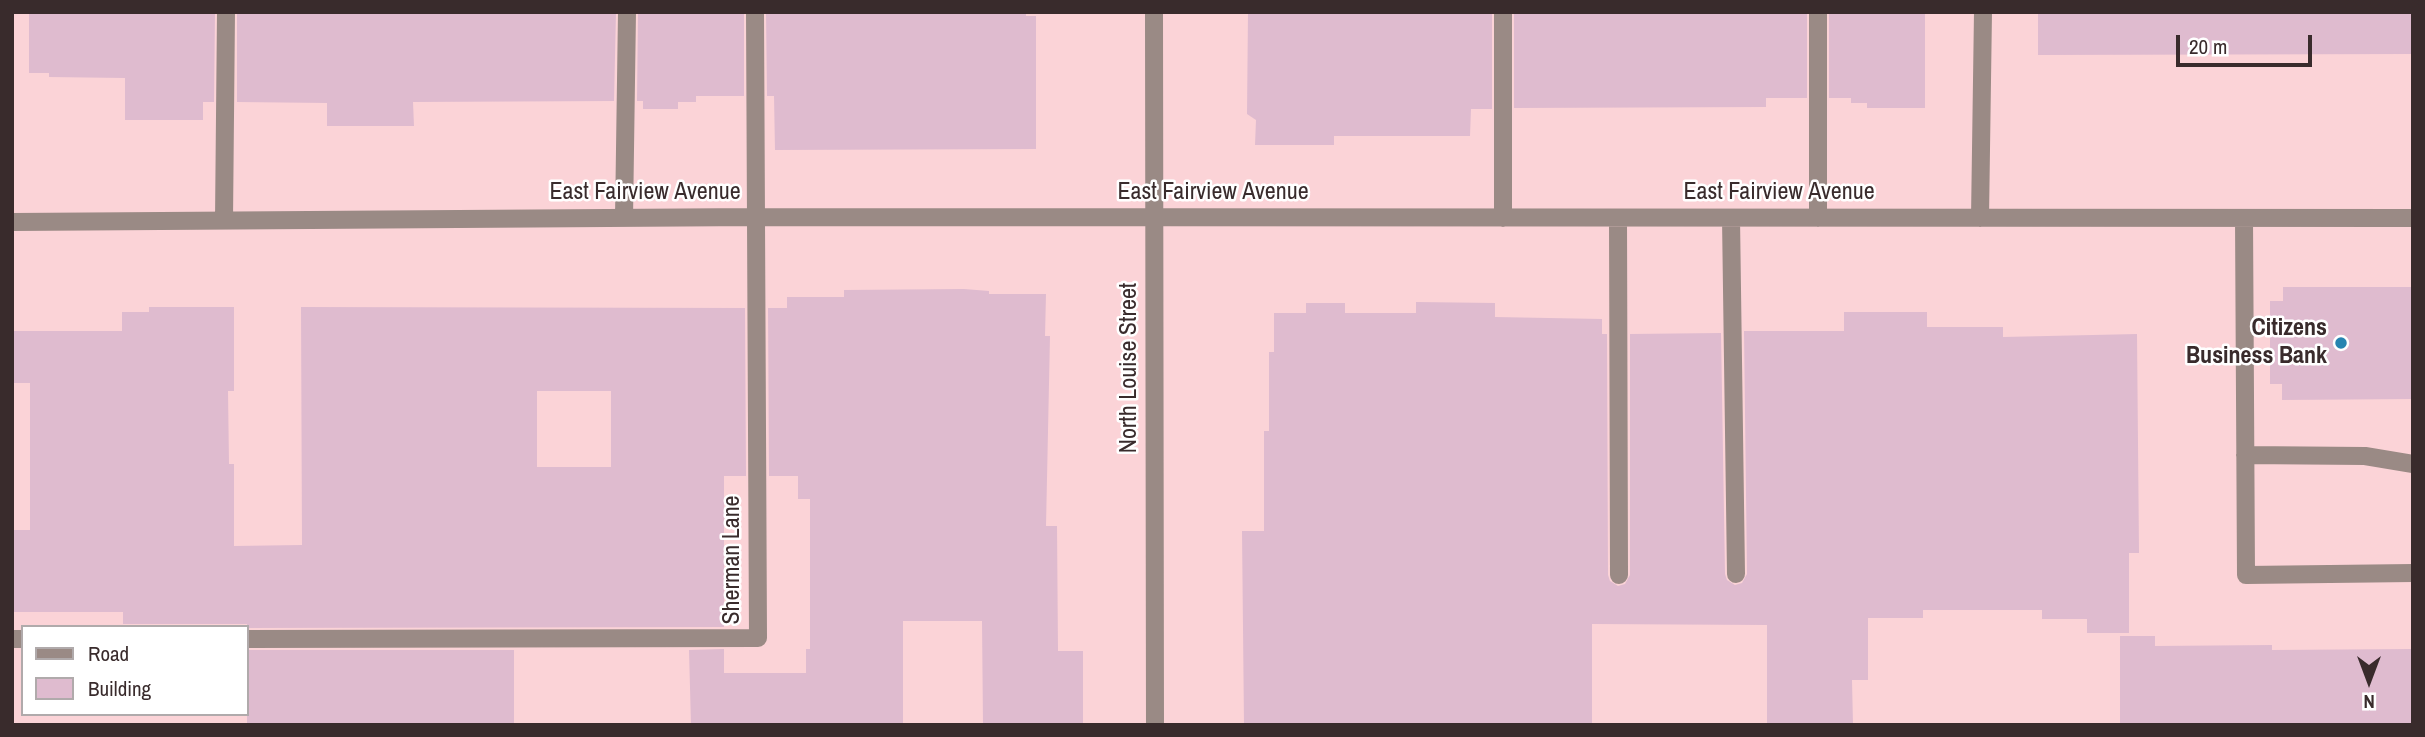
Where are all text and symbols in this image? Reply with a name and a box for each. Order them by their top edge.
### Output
scale bar [2180,21,2316,65]
text: 20 m [2189,32,2227,61]
street label: East Fairview Avenue [549,179,741,207]
street label: East Fairview Avenue [1117,179,1309,207]
street label: East Fairview Avenue [1683,179,1875,207]
street label: North Louise Street [1116,283,1144,453]
place label: Citizens Business Bank [2186,315,2327,371]
marker: Citizens Business Bank [2333,335,2349,351]
street label: Sherman Lane [719,495,747,625]
legend [21,625,248,716]
text: Road [88,639,129,668]
north arrow [2334,646,2404,716]
text: Building [88,674,151,703]
text: N [2363,689,2375,715]

